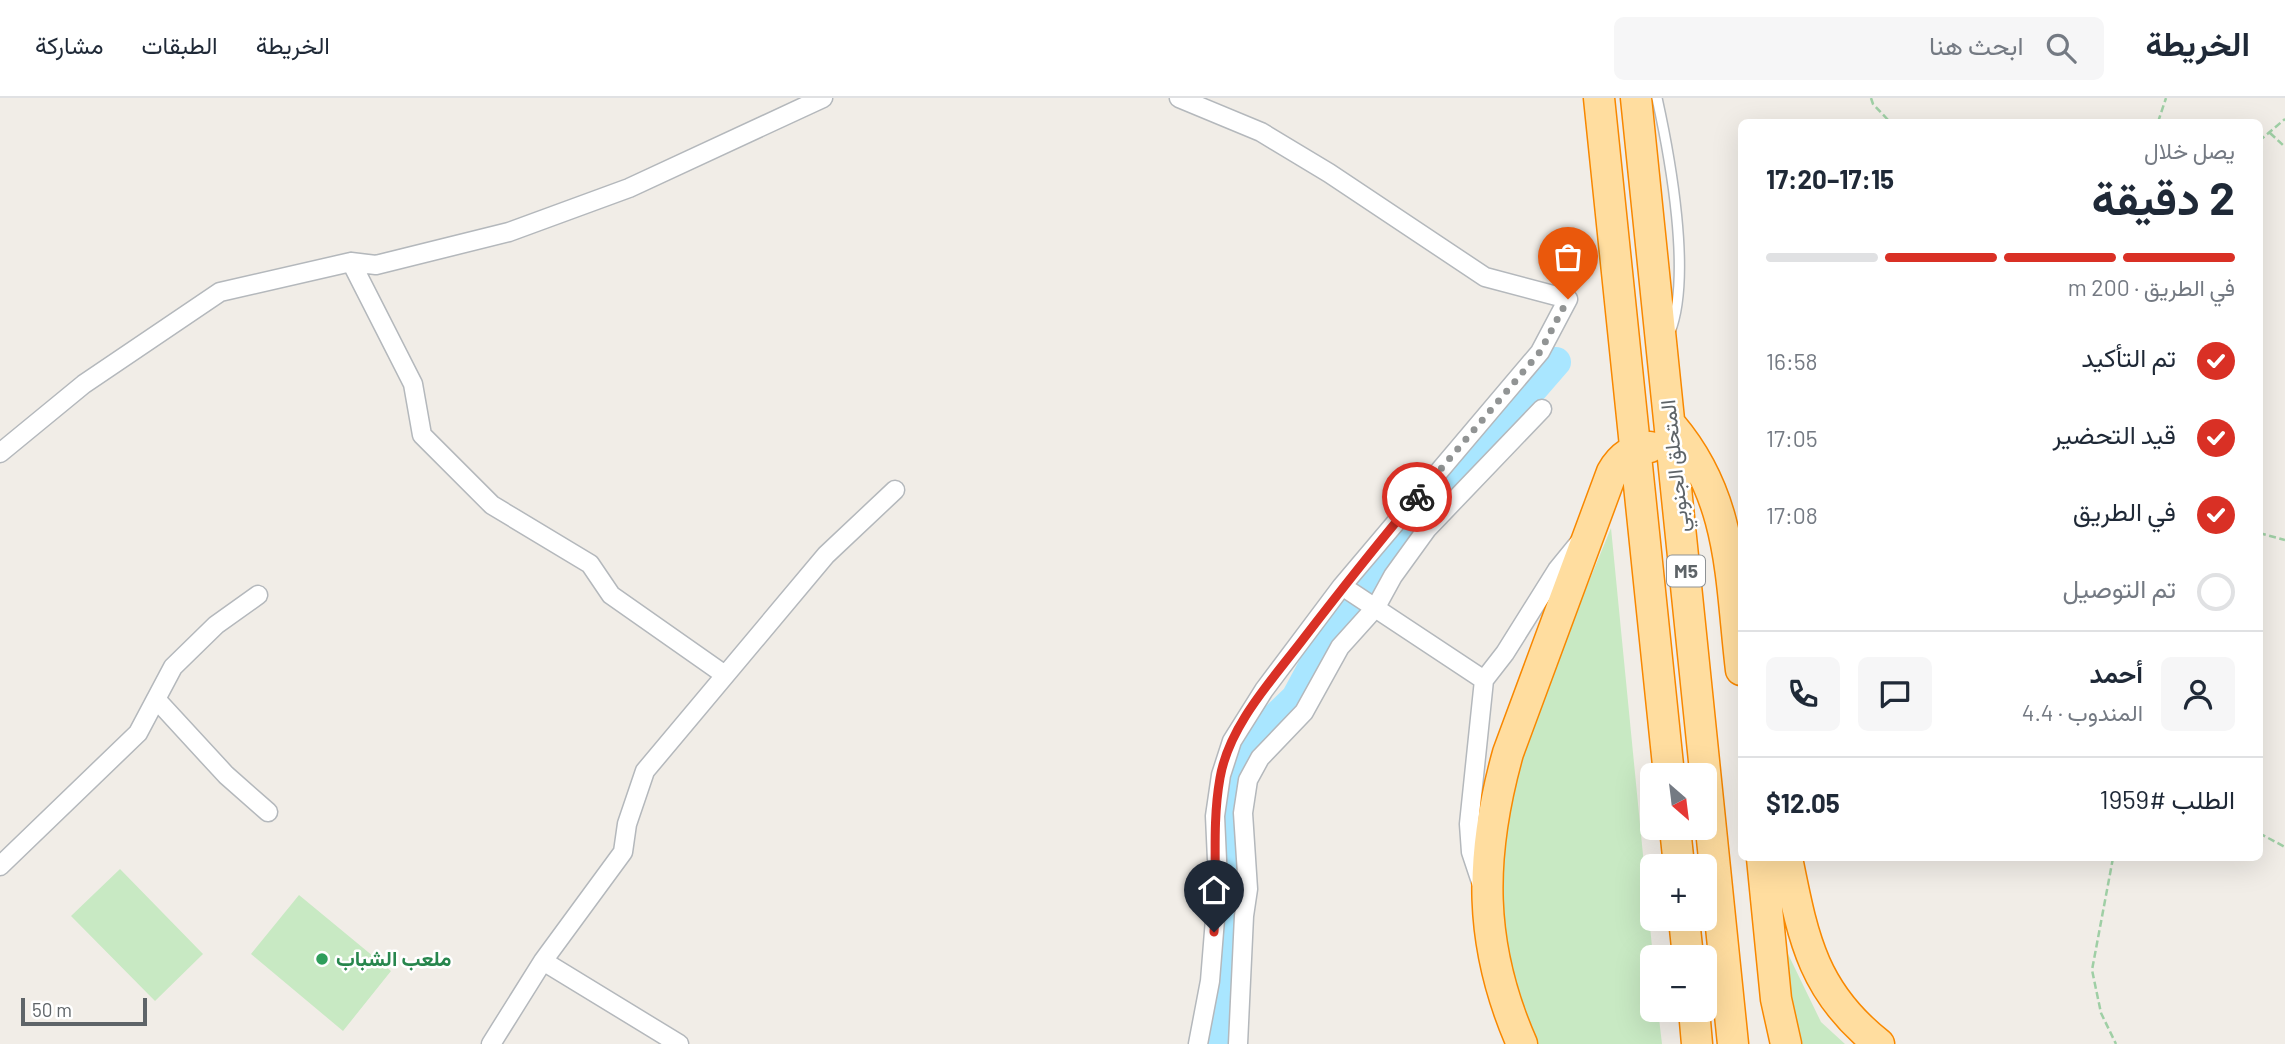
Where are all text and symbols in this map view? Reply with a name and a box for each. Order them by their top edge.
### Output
search box [1614,17,2104,80]
text: الخريطة [2146,23,2250,63]
text: ابحث هنا [1929,29,2024,60]
icon: search [2042,29,2080,67]
text: مشاركة [35,30,103,59]
text: الطبقات [141,30,218,59]
text: الخريطة [256,30,330,59]
text: يصل خلال [2144,136,2235,164]
text: 17:15–17:20 [1766,163,1894,194]
text: 2 دقيقة [2092,169,2235,224]
pin [1538,227,1598,299]
icon: bag [1549,238,1587,276]
text: في الطريق · 200 m [2068,273,2235,301]
text: تم التأكيد [2081,341,2176,372]
icon: check [2197,342,2235,380]
text: 16:58 [1766,347,1818,375]
street label: المتحلق الجنوبي [1654,398,1699,534]
text: قيد التحضير [2052,418,2176,449]
icon: check [2197,419,2235,457]
text: 17:05 [1766,424,1818,452]
courier [1382,462,1452,532]
icon: bike [1398,478,1436,516]
text: في الطريق [2073,495,2176,526]
icon: check [2197,496,2235,534]
text: 17:08 [1766,501,1818,529]
road number: M5 [1667,556,1705,586]
text: تم التوصيل [2062,572,2176,603]
button: phone [1766,657,1840,731]
button: chat [1858,657,1932,731]
text: أحمد [2090,657,2143,688]
button: person [2161,657,2235,731]
text: المندوب · 4.4 [2022,698,2143,726]
north arrow [1640,763,1717,840]
map controls [1640,763,1717,1022]
text: الطلب #1959 [2100,783,2235,814]
text: $12.05 [1766,787,1840,818]
button: + [1640,854,1717,931]
pin [1184,860,1244,932]
icon: home [1195,871,1233,909]
place label: ملعب الشباب [336,945,451,971]
button: − [1640,945,1717,1022]
marker: ملعب الشباب [314,951,330,967]
scale bar [21,995,147,1027]
text: 50 m [32,998,72,1021]

